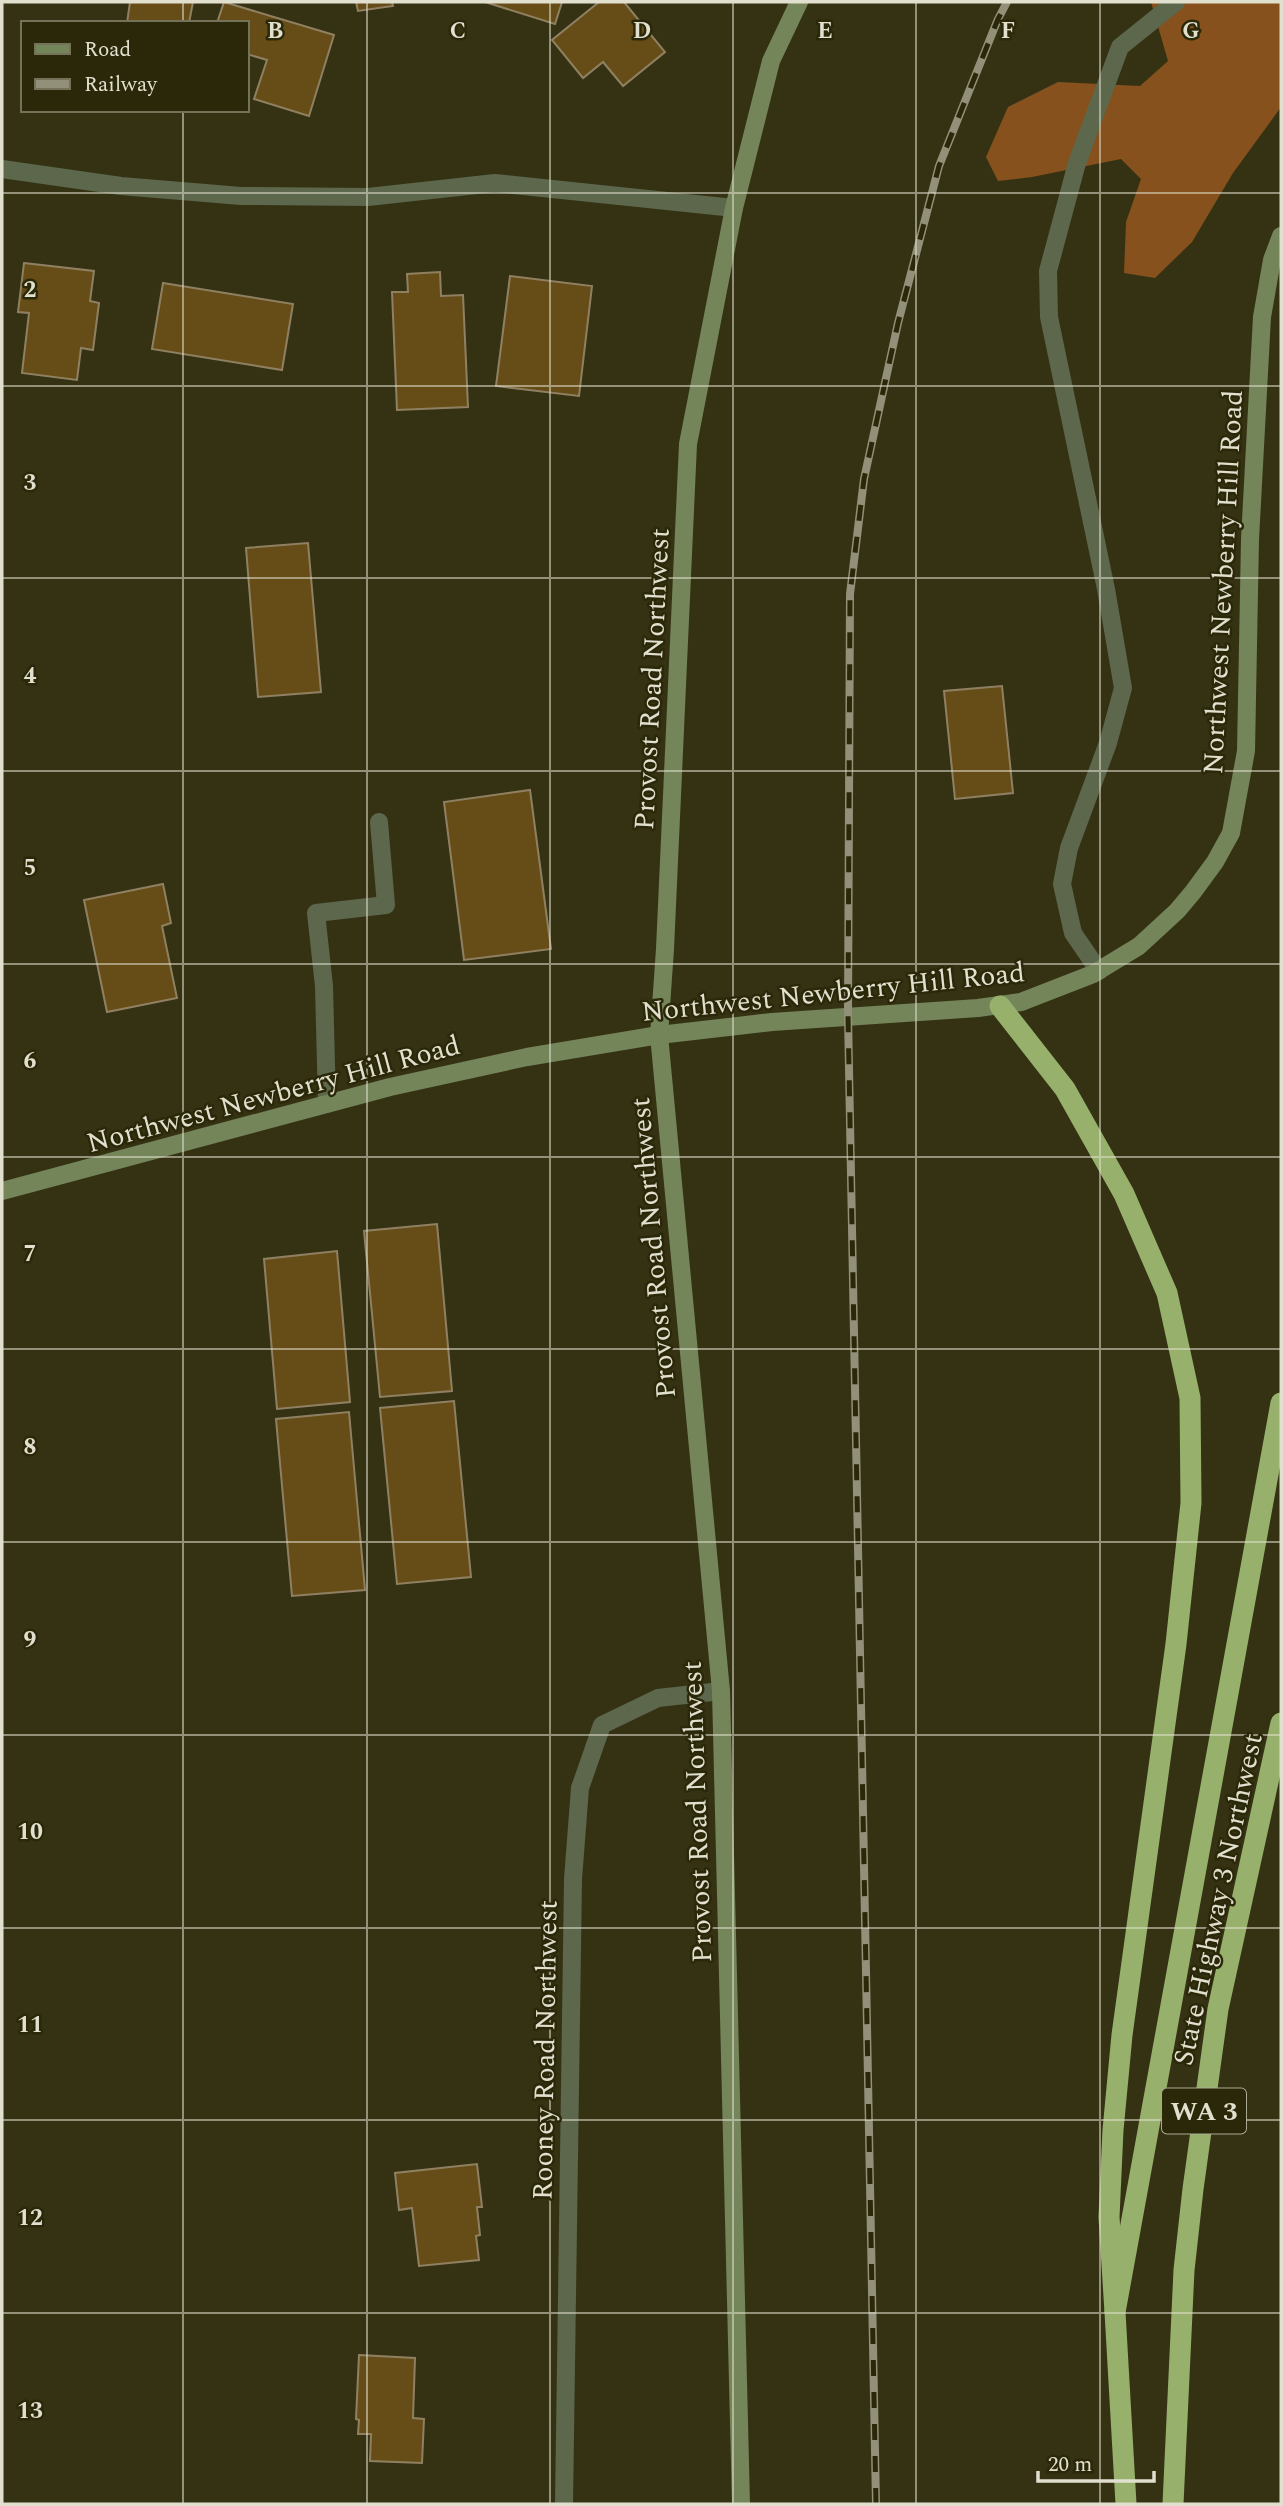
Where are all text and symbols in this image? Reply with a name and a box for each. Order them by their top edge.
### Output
text: B [267,14,283,49]
text: C [450,14,466,49]
text: D [633,14,651,49]
text: E [817,14,833,49]
text: F [1001,14,1015,49]
text: G [1182,14,1200,49]
legend [21,21,248,112]
text: Road [84,34,131,66]
text: Railway [84,69,158,101]
text: 2 [24,273,37,308]
street label: Northwest Newberry Hill Road [1192,389,1255,775]
text: 3 [24,466,37,501]
street label: Provost Road Northwest [623,527,682,831]
text: 4 [24,659,37,694]
text: 5 [24,851,36,886]
street label: Northwest Newberry Hill Road [639,951,1027,1034]
street label: Northwest Newberry Hill Road [82,1024,465,1165]
text: 6 [24,1044,37,1079]
street label: Provost Road Northwest [619,1095,688,1400]
text: 7 [24,1237,36,1272]
text: 8 [24,1430,36,1465]
text: 9 [24,1623,37,1658]
street label: Provost Road Northwest [671,1660,724,1964]
street label: State Highway 3 Northwest [1162,1729,1275,2069]
text: 10 [17,1815,43,1850]
street label: Rooney Road Northwest [521,1899,570,2200]
text: 11 [17,2008,43,2043]
road number: WA 3 [1162,2088,1246,2134]
text: 12 [17,2201,43,2236]
text: 13 [17,2394,43,2429]
scale bar [1038,2440,1154,2484]
text: 20 m [1048,2449,1092,2481]

